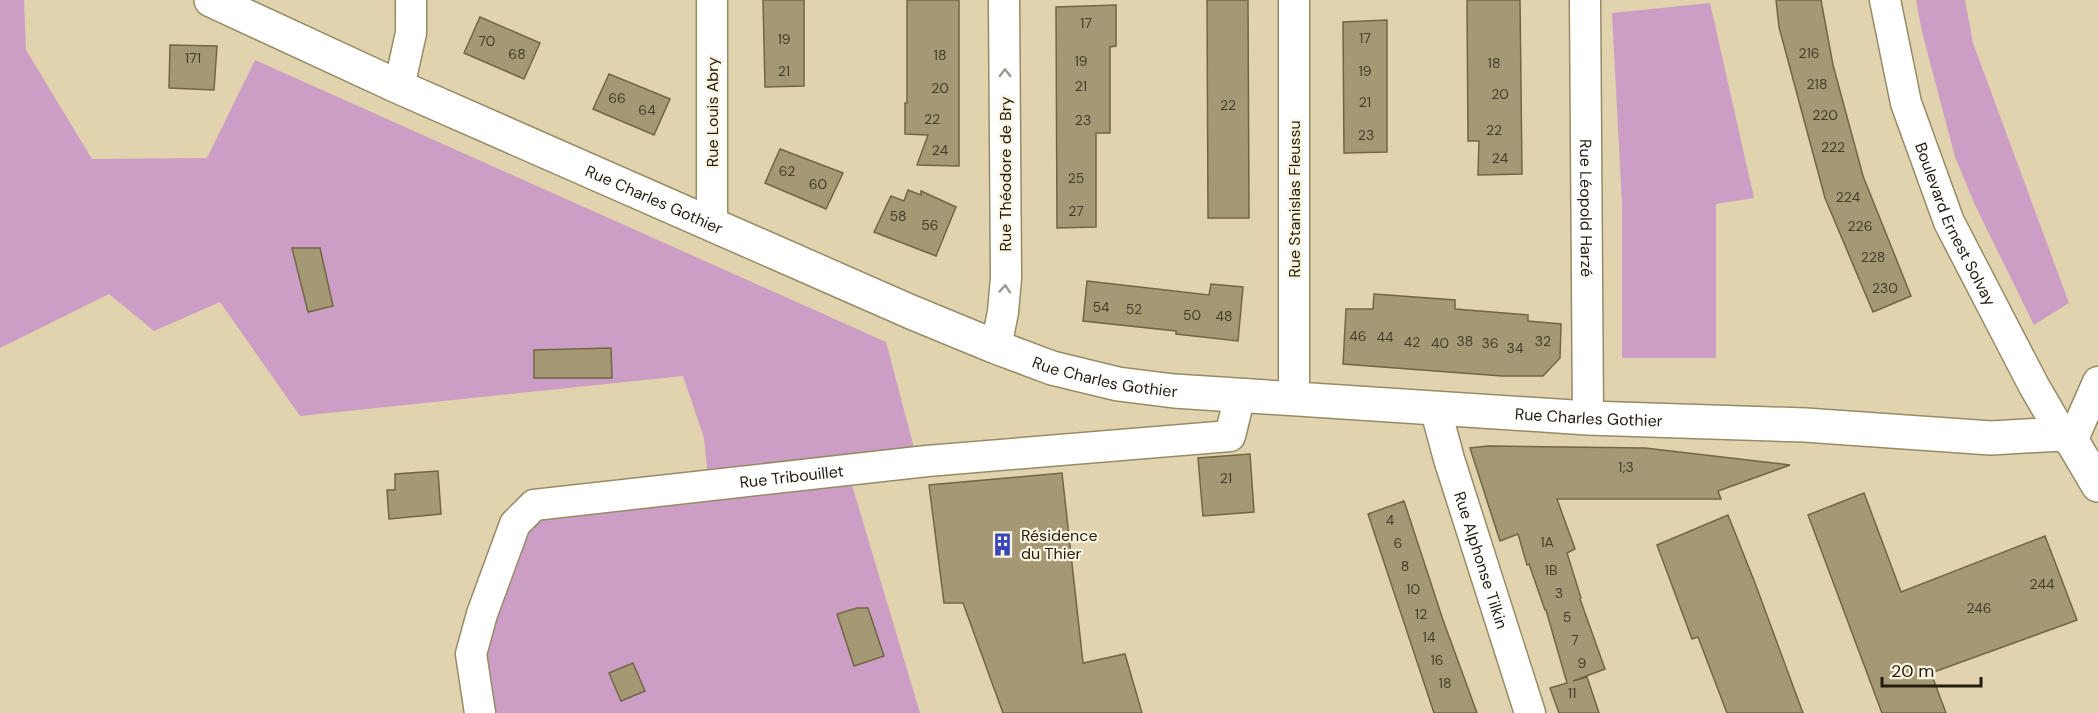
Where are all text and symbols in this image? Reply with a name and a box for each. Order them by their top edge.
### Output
house number: 17 [1080,14,1092,32]
house number: 17 [1359,29,1371,47]
house number: 19 [777,30,791,48]
house number: 70 [479,32,495,50]
house number: 216 [1798,44,1820,62]
house number: 68 [508,45,526,63]
house number: 18 [934,46,946,64]
house number: 171 [185,49,201,67]
house number: 19 [1074,52,1088,70]
house number: 18 [1488,54,1500,72]
street label: Rue Louis Abry [702,57,723,167]
house number: 21 [778,62,790,80]
house number: 19 [1358,62,1372,80]
one-way arrow [999,69,1011,78]
house number: 218 [1807,75,1827,93]
house number: 21 [1075,77,1087,95]
house number: 20 [931,79,949,97]
house number: 20 [1491,85,1509,103]
house number: 66 [608,89,626,107]
house number: 21 [1359,93,1371,111]
street label: Rue Théodore de Bry [995,96,1016,252]
house number: 22 [1220,96,1236,114]
house number: 64 [638,101,656,119]
house number: 220 [1812,106,1838,124]
house number: 22 [924,110,940,128]
house number: 23 [1075,111,1091,129]
street label: Rue Stanislas Fleussu [1284,120,1305,278]
house number: 22 [1486,121,1502,139]
house number: 23 [1358,126,1374,144]
house number: 222 [1821,138,1845,156]
street label: Rue Léopold Harzé [1575,139,1597,277]
street label: Boulevard Ernest Solvay [1910,140,2001,309]
house number: 24 [932,141,949,159]
house number: 24 [1492,149,1509,167]
street label: Rue Charles Gothier [582,160,726,239]
house number: 62 [779,162,795,180]
house number: 25 [1068,169,1084,187]
house number: 60 [809,175,827,193]
house number: 224 [1836,188,1861,206]
house number: 27 [1068,202,1084,220]
house number: 58 [889,207,907,225]
house number: 56 [921,216,939,234]
house number: 226 [1848,217,1872,235]
house number: 228 [1861,248,1885,266]
house number: 230 [1872,279,1898,297]
one-way arrow [998,285,1011,294]
house number: 54 [1092,298,1110,316]
house number: 52 [1126,300,1142,318]
house number: 50 [1183,306,1201,324]
house number: 48 [1215,307,1233,325]
house number: 46 [1349,327,1367,345]
house number: 44 [1377,328,1394,346]
house number: 38 [1457,332,1473,350]
house number: 32 [1535,332,1551,350]
house number: 42 [1404,333,1420,351]
house number: 40 [1431,334,1449,352]
house number: 36 [1481,334,1499,352]
house number: 34 [1507,339,1524,357]
street label: Rue Charles Gothier [1029,352,1178,402]
street label: Rue Charles Gothier [1514,403,1663,431]
house number: 1;3 [1618,458,1634,476]
street label: Rue Tribouillet [738,460,845,493]
house number: 21 [1220,469,1232,487]
street label: Rue Alphonse Tilkin [1449,489,1513,632]
house number: 4 [1386,511,1395,529]
place label: Résidence du Thier [1021,525,1098,564]
building icon: Résidence du Thier [990,531,1016,557]
house number: 1A [1540,533,1554,551]
house number: 6 [1394,534,1402,552]
house number: 8 [1401,557,1409,575]
house number: 1B [1545,561,1557,579]
house number: 244 [2030,575,2055,593]
house number: 10 [1406,580,1420,598]
house number: 3 [1555,584,1563,602]
house number: 246 [1966,599,1992,617]
house number: 12 [1415,605,1427,623]
house number: 5 [1563,608,1571,626]
house number: 14 [1423,628,1436,646]
house number: 7 [1571,631,1579,649]
scale bar [1882,650,1981,688]
house number: 16 [1430,651,1444,669]
house number: 9 [1578,654,1587,672]
text: 20 m [1891,659,1934,683]
house number: 18 [1439,674,1451,692]
house number: 11 [1568,684,1576,702]

